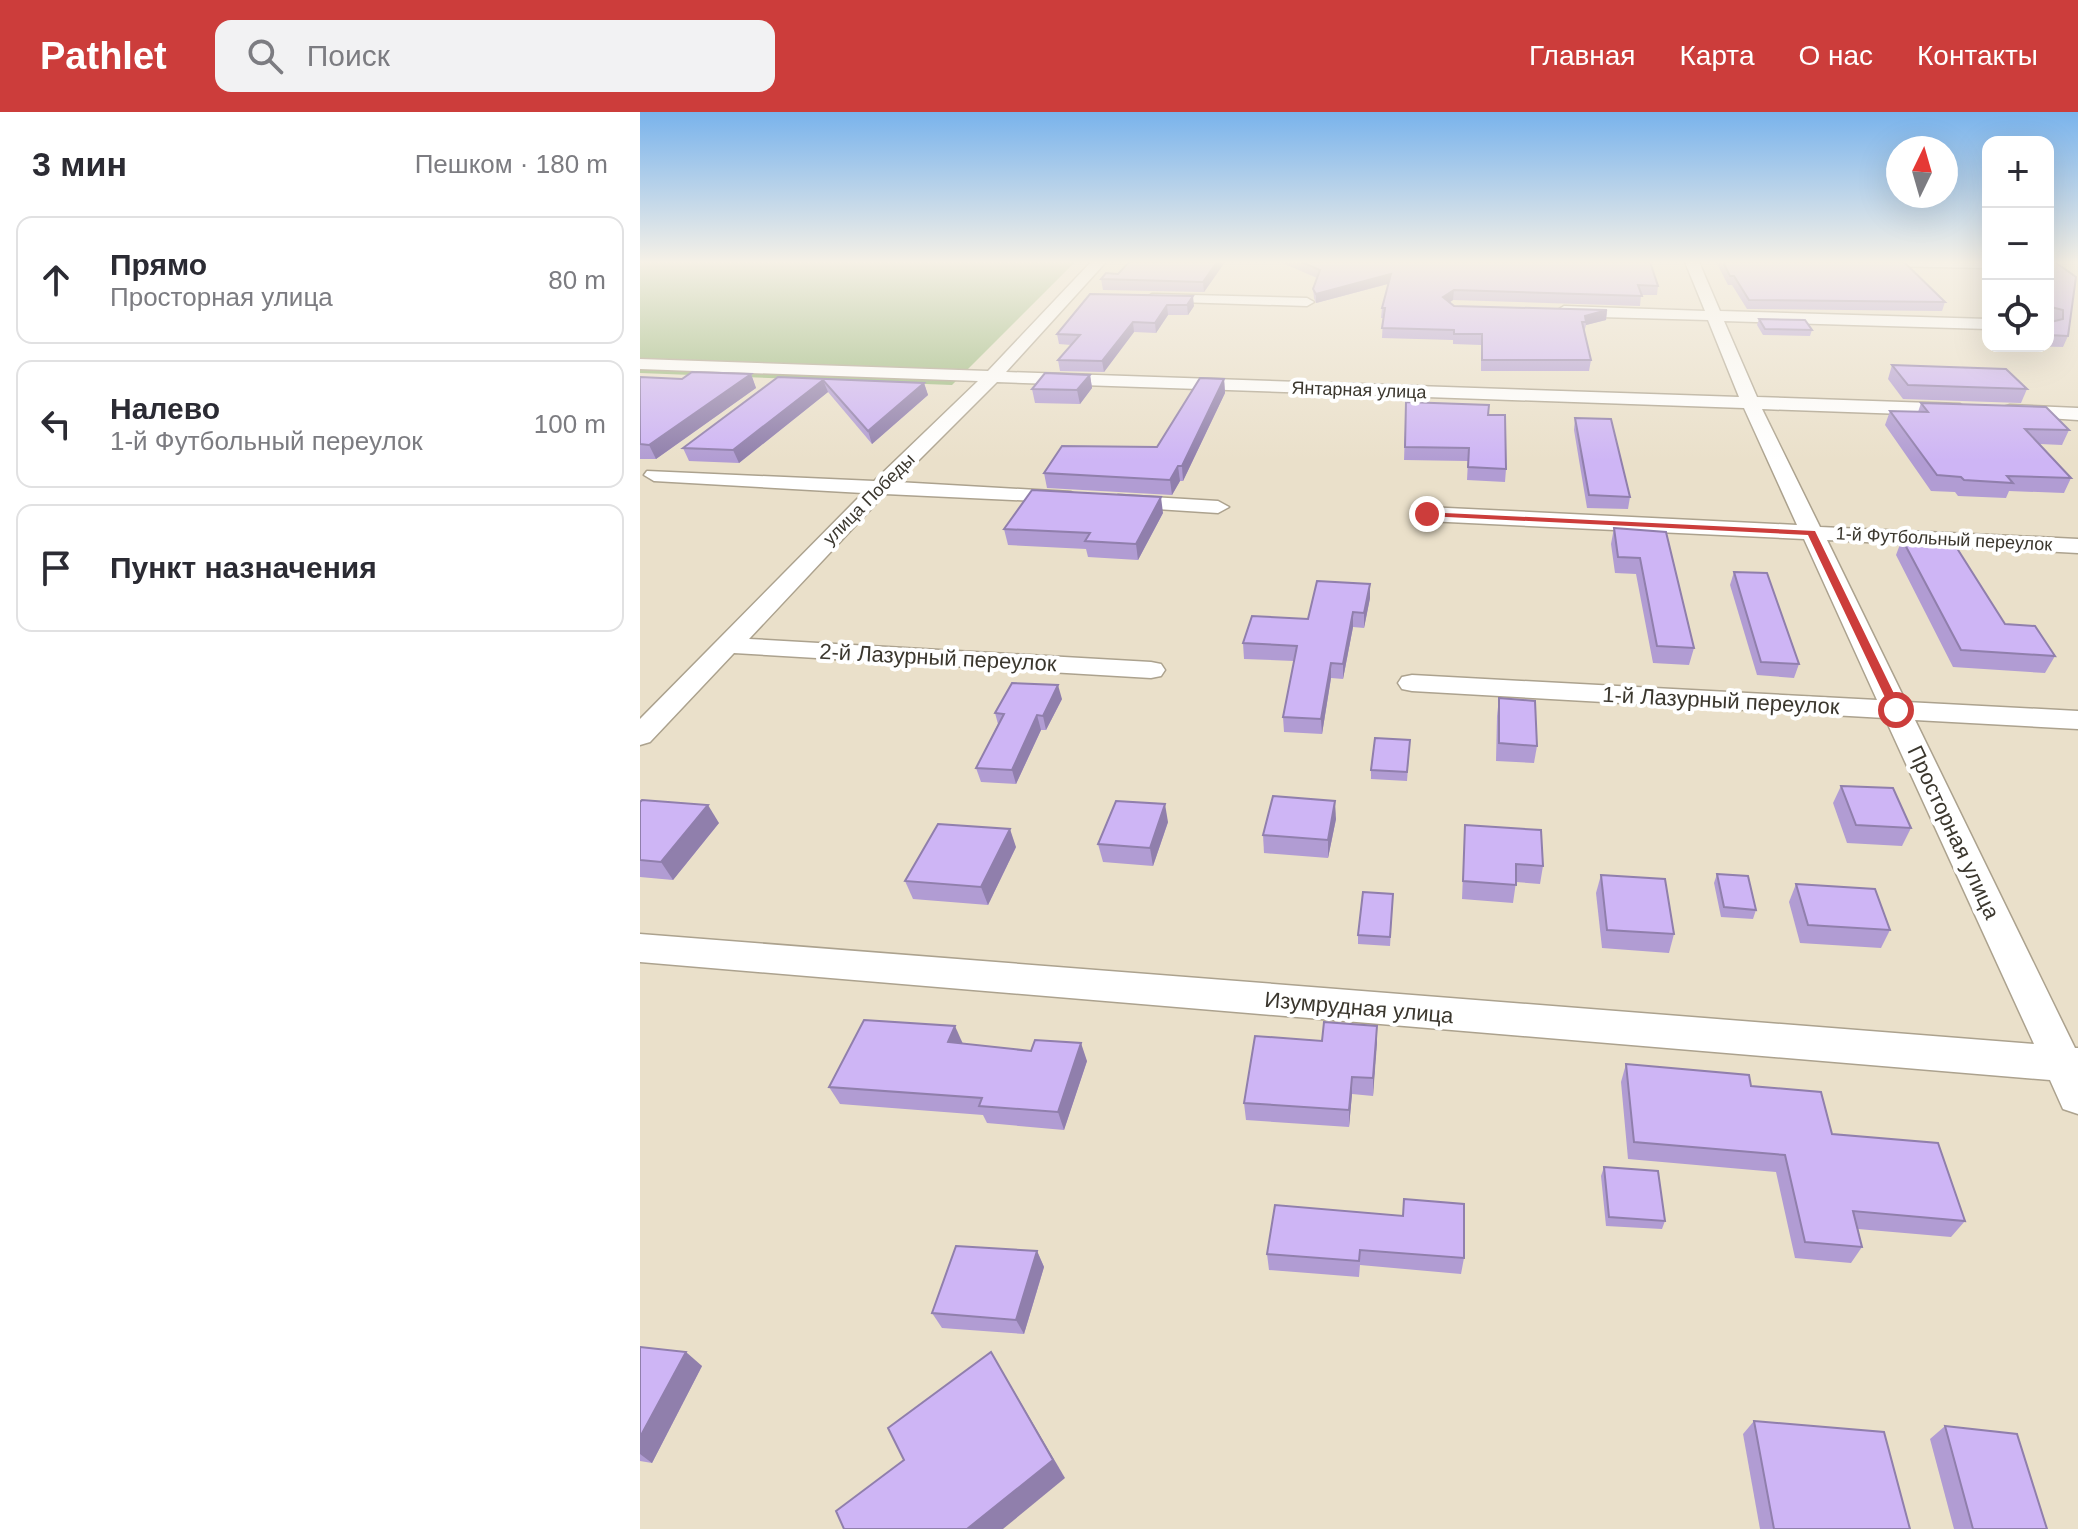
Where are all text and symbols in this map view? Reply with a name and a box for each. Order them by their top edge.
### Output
search box [215,20,775,92]
icon: search [243,34,287,78]
text: Pathlet [40,35,167,77]
text: Поиск [307,39,390,72]
text: Главная [1529,40,1636,71]
text: Карта [1680,40,1754,71]
text: О нас [1798,40,1873,71]
text: Контакты [1917,40,2038,71]
north arrow [1886,136,1958,208]
map controls [1982,136,2054,352]
button: + [1982,136,2054,208]
text: 3 мин [32,145,127,183]
text: Пешком · 180 m [415,149,608,179]
button: − [1982,208,2054,280]
text: Прямо [110,248,207,281]
icon: ahead [34,258,78,302]
text: 80 m [548,265,606,295]
button: locate [1982,280,2054,352]
text: Просторная улица [110,282,333,312]
street label: Янтарная улица [1291,378,1428,402]
text: Налево [110,392,220,425]
icon: left [34,402,78,446]
text: 100 m [534,409,606,439]
text: 1-й Футбольный переулок [110,426,423,456]
street label: улица Победы [819,449,919,549]
route end [1409,496,1445,532]
street label: 1-й Футбольный переулок [1835,523,2053,555]
icon: arrive [34,546,78,590]
text: Пункт назначения [110,551,377,584]
street label: 2-й Лазурный переулок [819,639,1058,676]
street label: 1-й Лазурный переулок [1602,682,1841,719]
route start [1878,692,1914,728]
street label: Просторная улица [1902,742,2005,924]
street label: Изумрудная улица [1263,987,1455,1028]

